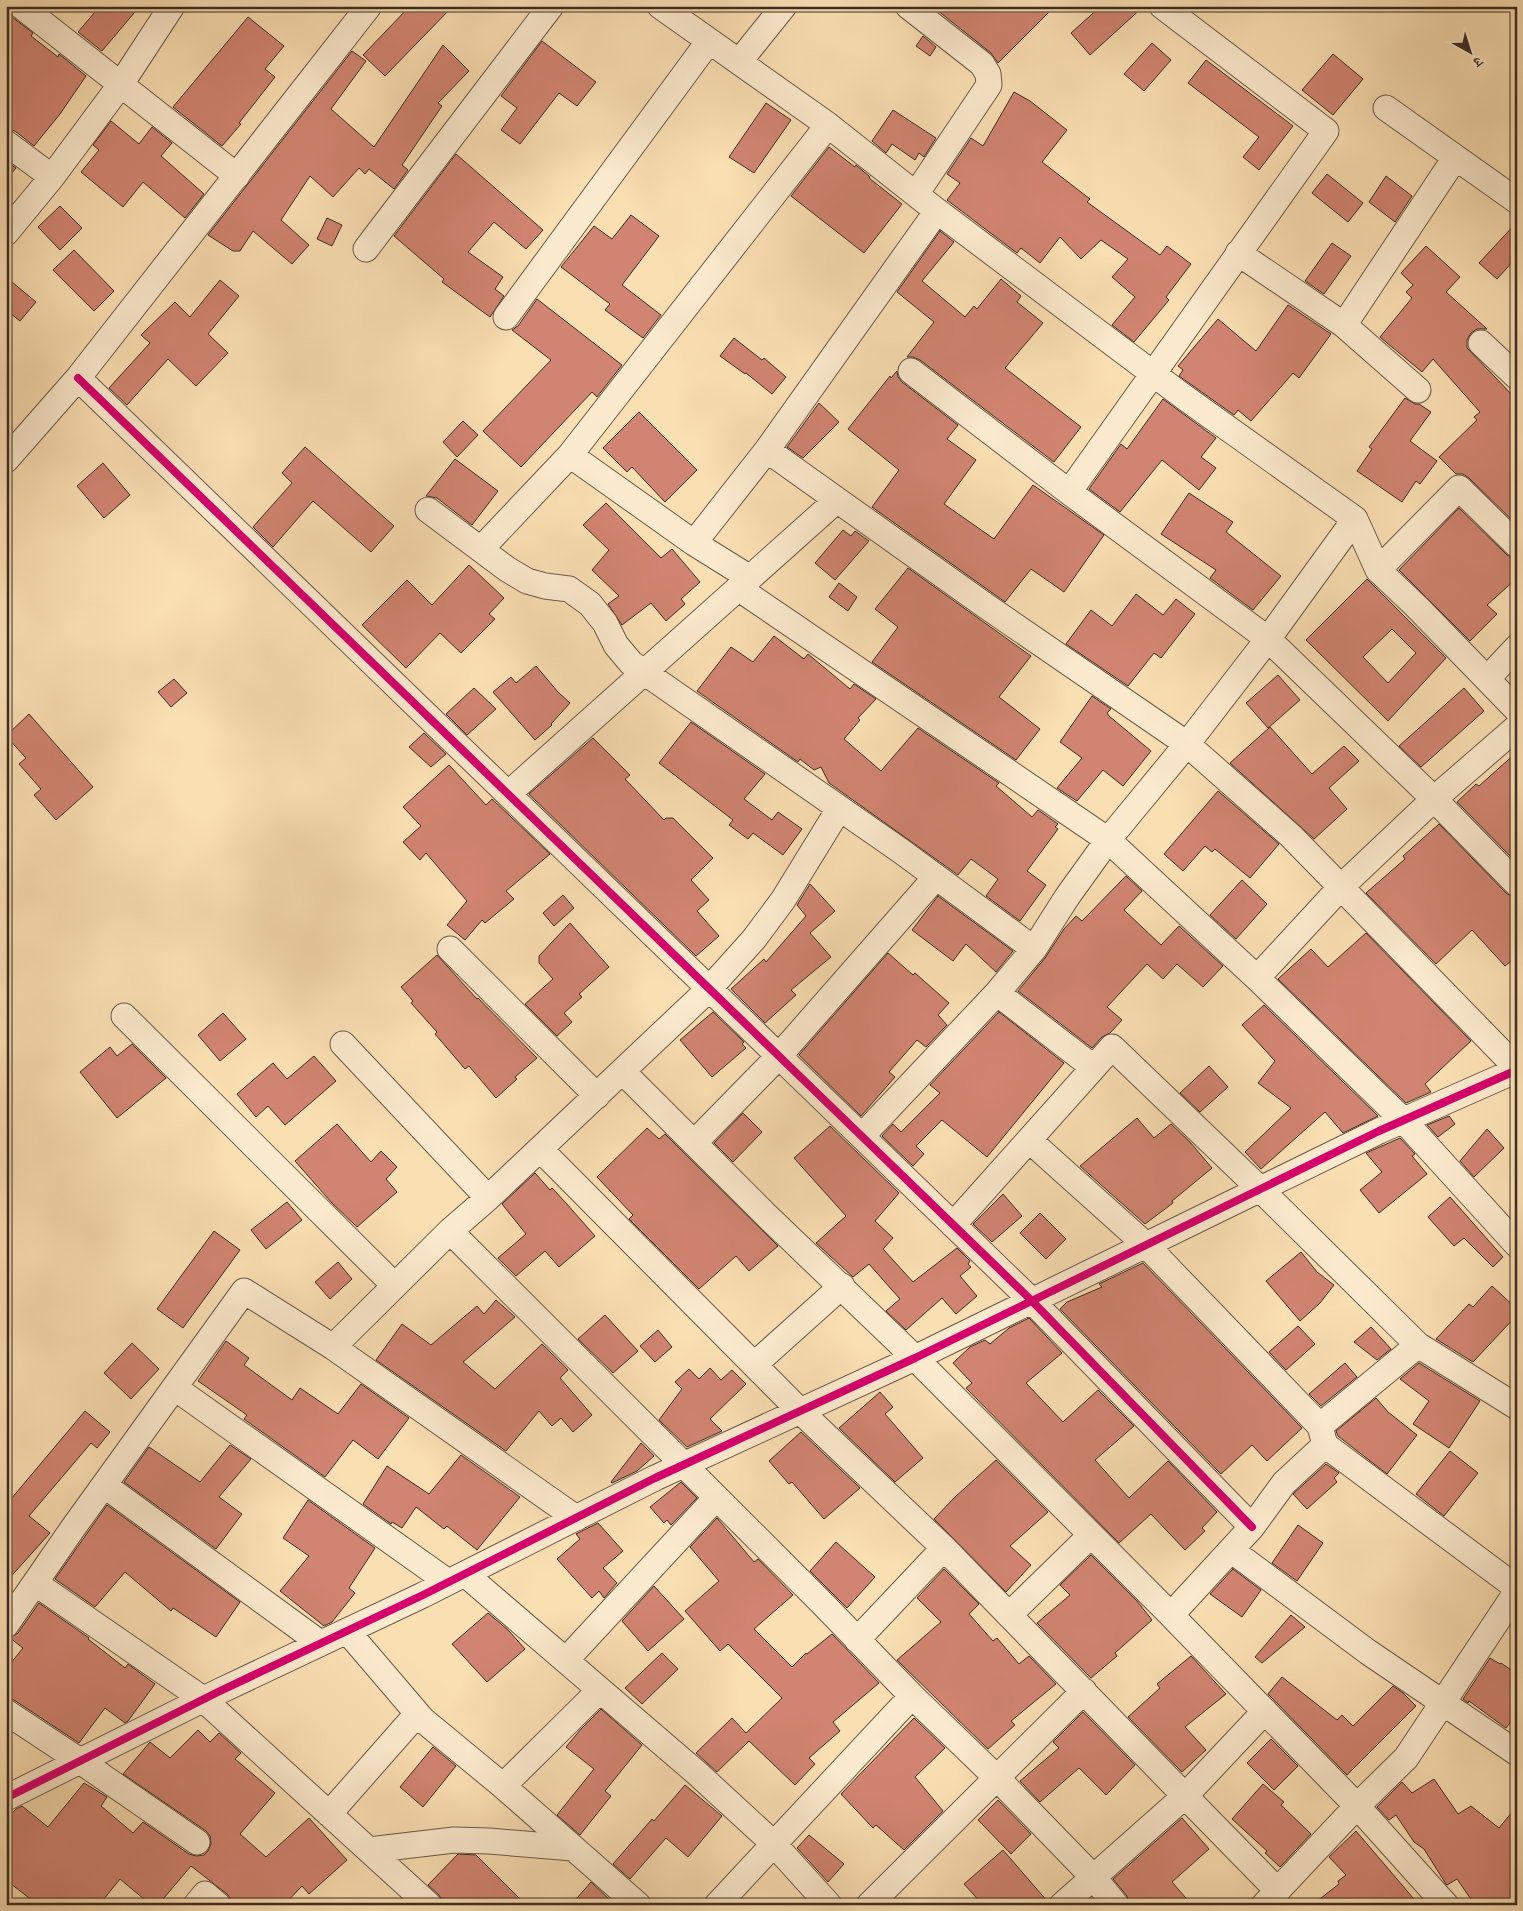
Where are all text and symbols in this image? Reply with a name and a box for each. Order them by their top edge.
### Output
north arrow [1446,28,1496,78]
text: उ [1468,51,1487,71]

